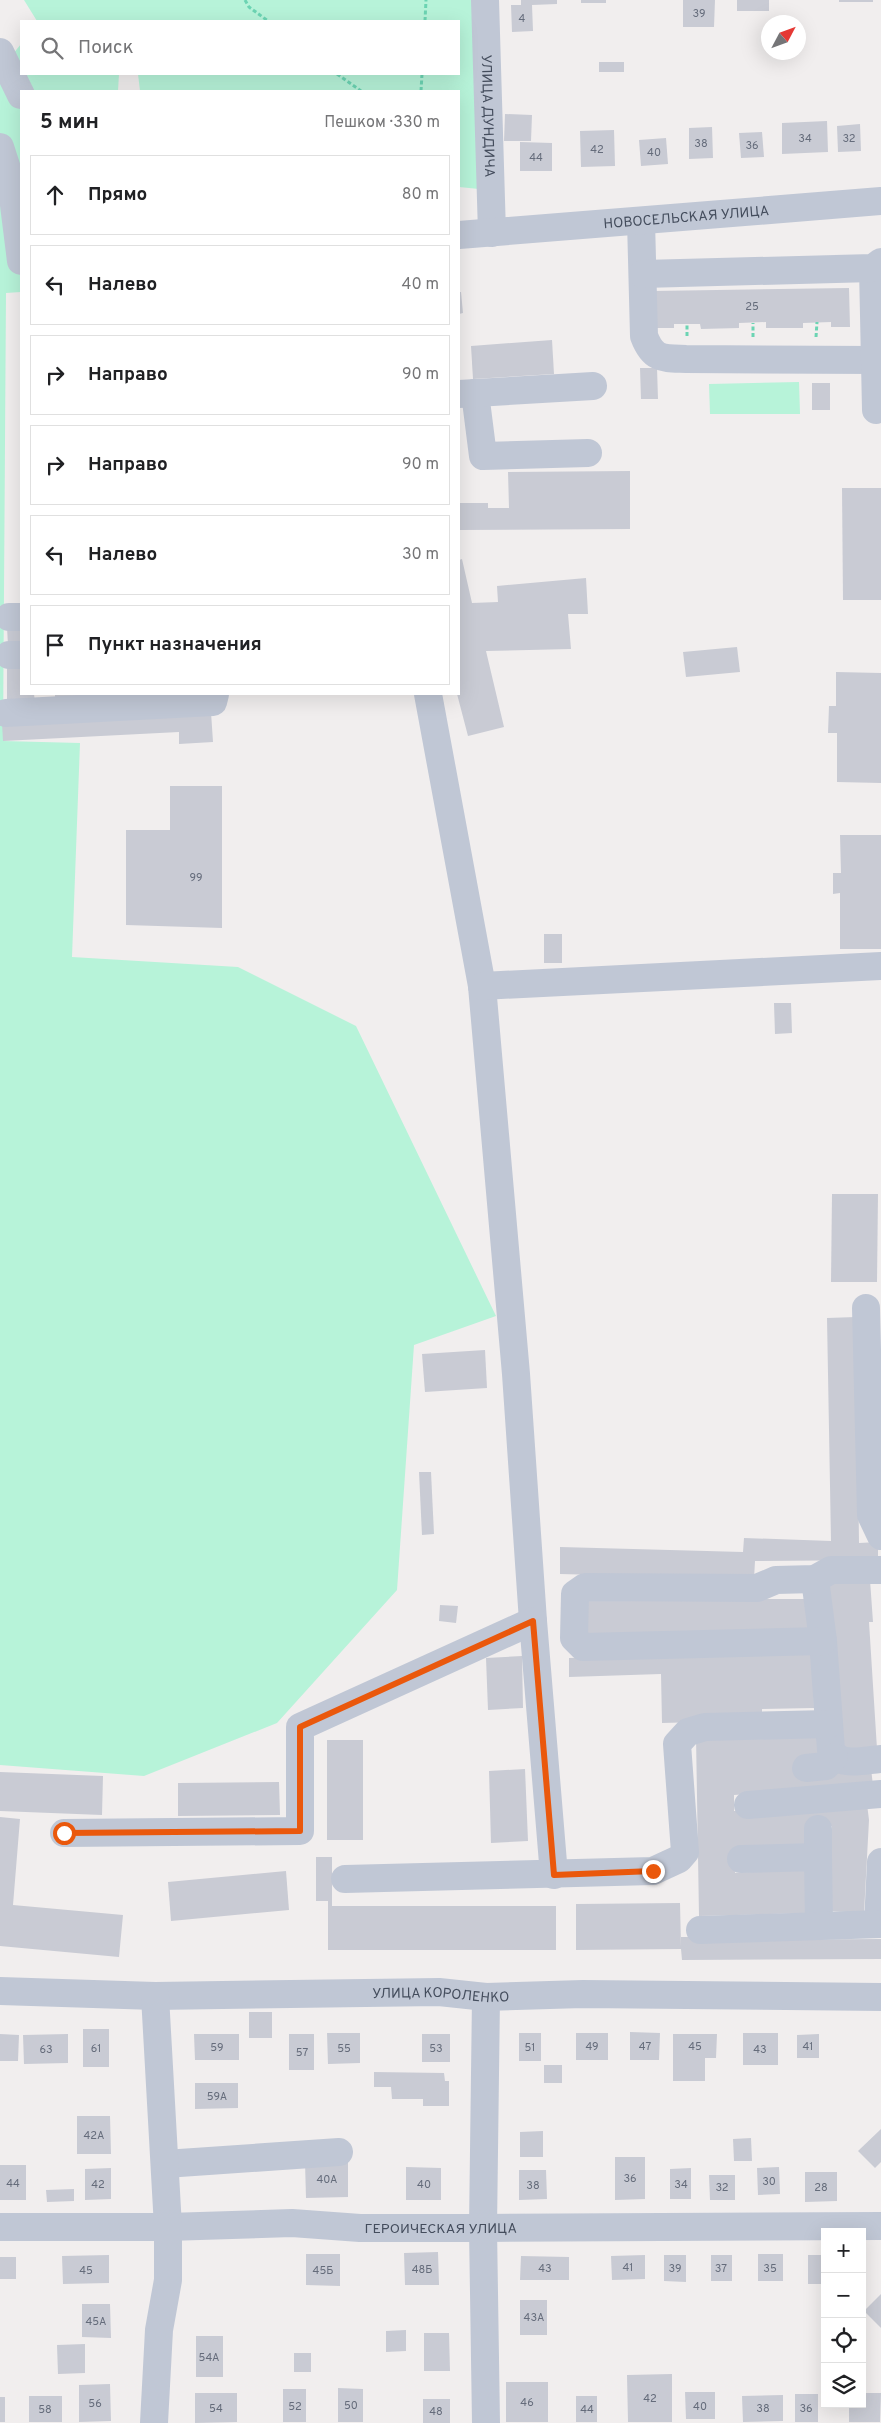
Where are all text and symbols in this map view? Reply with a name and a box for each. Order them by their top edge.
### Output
house number: 39 [693,7,705,21]
house number: 4 [519,12,526,26]
north arrow [761,15,806,60]
search box [20,20,460,75]
icon: search [38,34,66,62]
text: Поиск [78,36,134,60]
street label: УЛИЦА ДУНДИЧА [477,54,497,178]
text: 5 мин [40,109,99,136]
text: Пешком · 330 m [324,113,440,133]
house number: 34 [798,132,812,146]
house number: 32 [842,132,856,146]
house number: 38 [694,137,708,151]
house number: 36 [745,139,759,153]
house number: 42 [590,143,604,157]
house number: 40 [647,146,661,160]
house number: 44 [529,151,543,165]
icon: ahead [41,181,69,209]
text: Прямо [88,183,147,207]
text: 80 m [402,185,439,205]
street label: НОВОСЕЛЬСКАЯ УЛИЦА [603,203,770,233]
icon: left [41,271,69,299]
text: Налево [88,273,157,297]
text: 40 m [401,275,439,295]
house number: 25 [745,300,759,314]
icon: right [41,361,69,389]
text: Направо [88,363,168,387]
text: 90 m [402,365,439,385]
icon: right [41,451,69,479]
text: Направо [88,453,168,477]
text: 90 m [402,455,439,475]
icon: left [41,541,69,569]
text: Налево [88,543,157,567]
text: 30 m [402,545,439,565]
icon: arrive [41,631,69,659]
text: Пункт назначения [88,633,262,657]
house number: 99 [189,871,203,885]
route start [53,1822,76,1845]
route end [642,1860,665,1883]
street label: УЛИЦА КОРОЛЕНКО [372,1985,510,2007]
house number: 49 [585,2040,599,2054]
house number: 47 [639,2040,651,2054]
house number: 45 [688,2040,702,2054]
house number: 41 [803,2040,813,2054]
house number: 59 [210,2041,224,2055]
house number: 51 [525,2041,535,2055]
house number: 61 [91,2042,101,2056]
house number: 55 [337,2042,351,2056]
house number: 53 [429,2042,443,2056]
house number: 63 [39,2043,53,2057]
house number: 43 [753,2043,767,2057]
house number: 57 [296,2046,308,2060]
house number: 59А [207,2090,227,2104]
house number: 42А [83,2129,105,2143]
house number: 36 [623,2172,637,2186]
house number: 40А [316,2173,338,2187]
house number: 30 [762,2175,776,2189]
house number: 44 [6,2177,20,2191]
house number: 42 [91,2178,105,2192]
house number: 40 [417,2178,431,2192]
house number: 34 [674,2178,688,2192]
house number: 38 [526,2179,540,2193]
house number: 32 [715,2181,729,2195]
house number: 28 [814,2181,828,2195]
street label: ГЕРОИЧЕСКАЯ УЛИЦА [365,2221,517,2238]
map controls [821,2228,866,2408]
button: + [821,2228,866,2273]
house number: 41 [623,2261,633,2275]
house number: 43 [538,2262,552,2276]
house number: 39 [669,2262,681,2276]
house number: 37 [715,2262,727,2276]
house number: 35 [763,2262,777,2276]
house number: 48Б [412,2263,432,2277]
house number: 45 [79,2264,93,2278]
house number: 45Б [313,2264,333,2278]
button: − [821,2273,866,2318]
house number: 43А [524,2311,544,2325]
house number: 45А [86,2315,106,2329]
button: locate [821,2318,866,2363]
house number: 54А [198,2351,220,2365]
button: layers [821,2363,866,2408]
house number: 42 [643,2392,657,2406]
house number: 46 [520,2396,534,2410]
house number: 56 [88,2397,102,2411]
house number: 50 [344,2399,358,2413]
house number: 52 [288,2400,302,2414]
house number: 40 [693,2400,707,2414]
house number: 54 [209,2402,223,2416]
house number: 38 [756,2402,770,2416]
house number: 36 [799,2402,813,2416]
house number: 58 [38,2403,52,2417]
house number: 44 [580,2403,594,2417]
house number: 48 [429,2405,443,2419]

